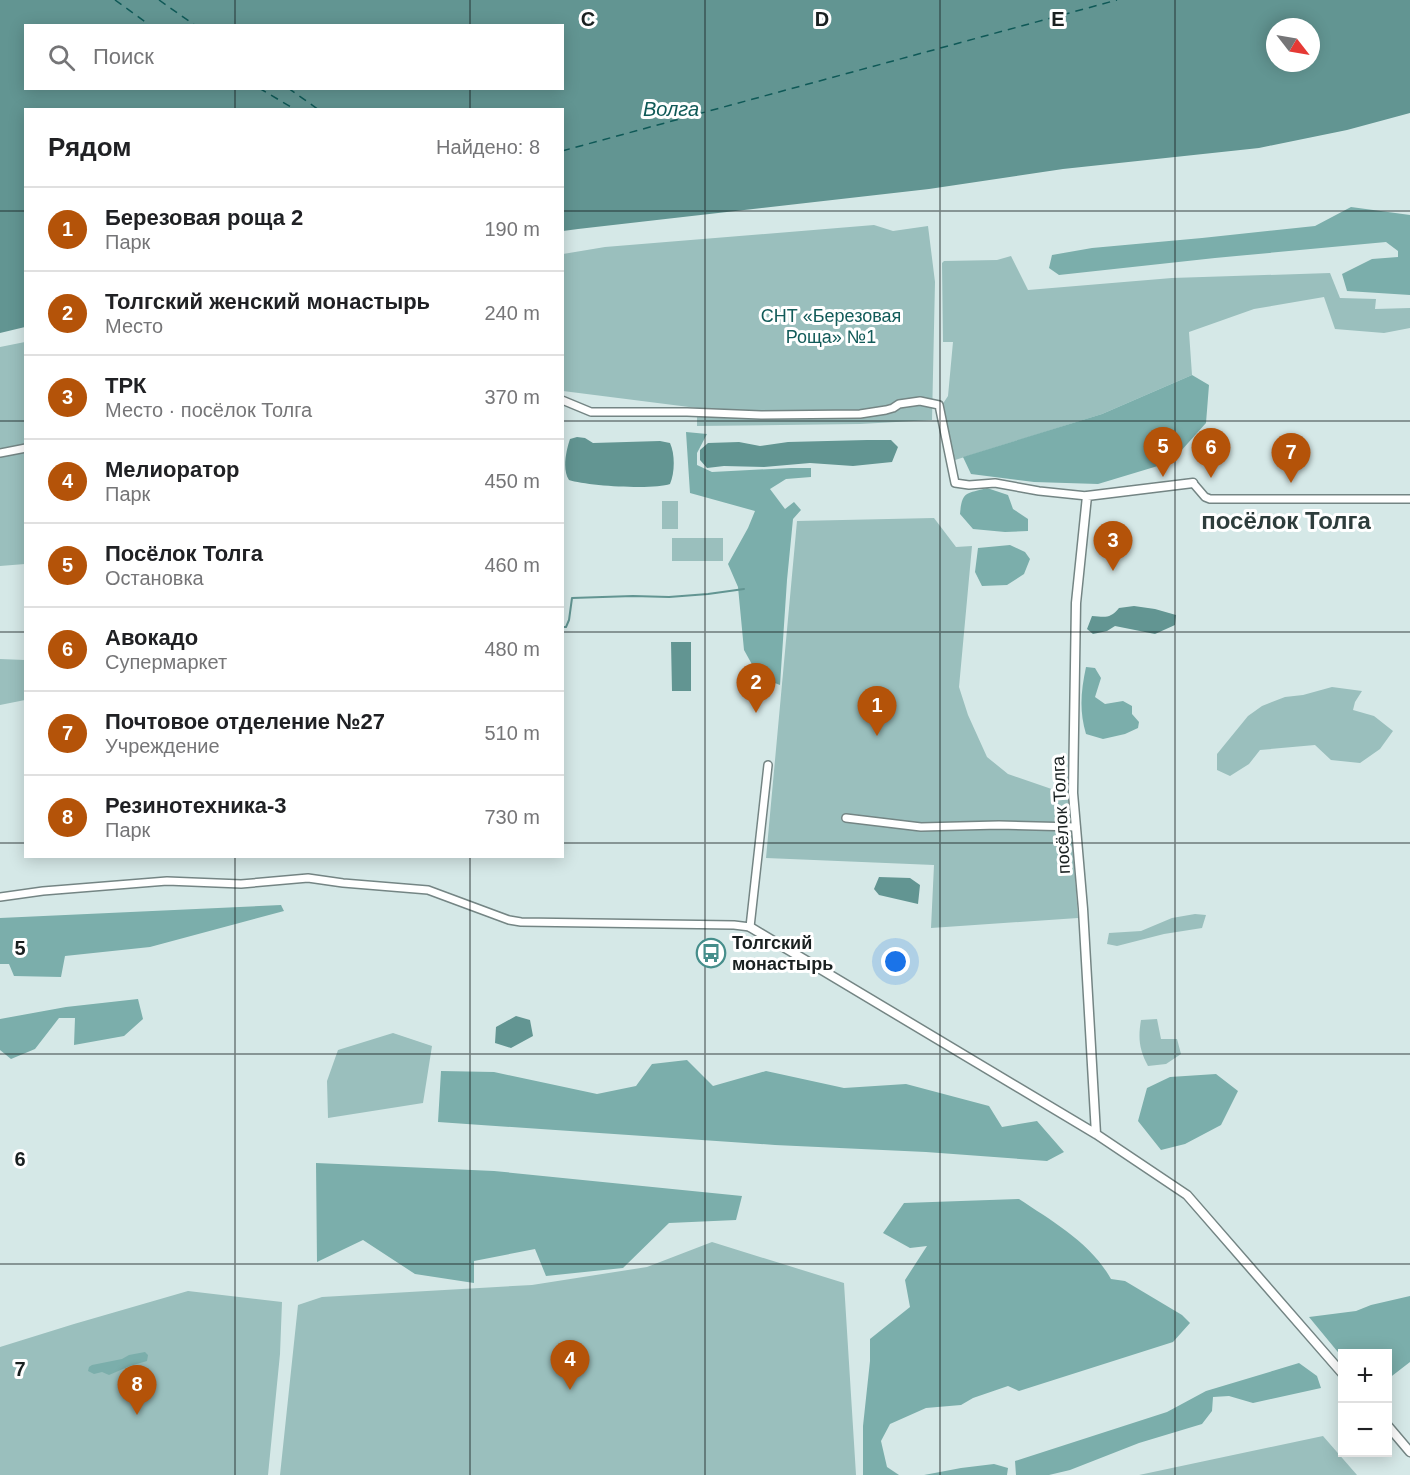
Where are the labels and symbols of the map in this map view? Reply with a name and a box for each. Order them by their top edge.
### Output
text: C [581,8,595,30]
text: D [815,8,829,30]
text: E [1051,8,1065,30]
north arrow [1266,18,1320,72]
water label: Волга [643,98,699,120]
park label: СНТ «Березовая Роща» №1 [761,306,901,347]
pin: 5 [1144,428,1182,477]
pin: 6 [1192,428,1230,478]
pin: 7 [1272,434,1310,483]
district label: посёлок Толга [1201,507,1371,534]
pin: 3 [1094,522,1132,571]
pin: 2 [736,664,776,713]
pin: 1 [858,686,896,736]
street label: посёлок Толга [1048,754,1074,875]
place label: Толгский монастырь [732,933,833,974]
text: 5 [14,937,26,959]
bus stop icon: Толгский монастырь [695,937,727,969]
your location [881,947,910,976]
text: 6 [14,1148,26,1170]
pin: 4 [550,1340,590,1390]
text: 7 [14,1358,26,1380]
pin: 8 [118,1366,156,1415]

